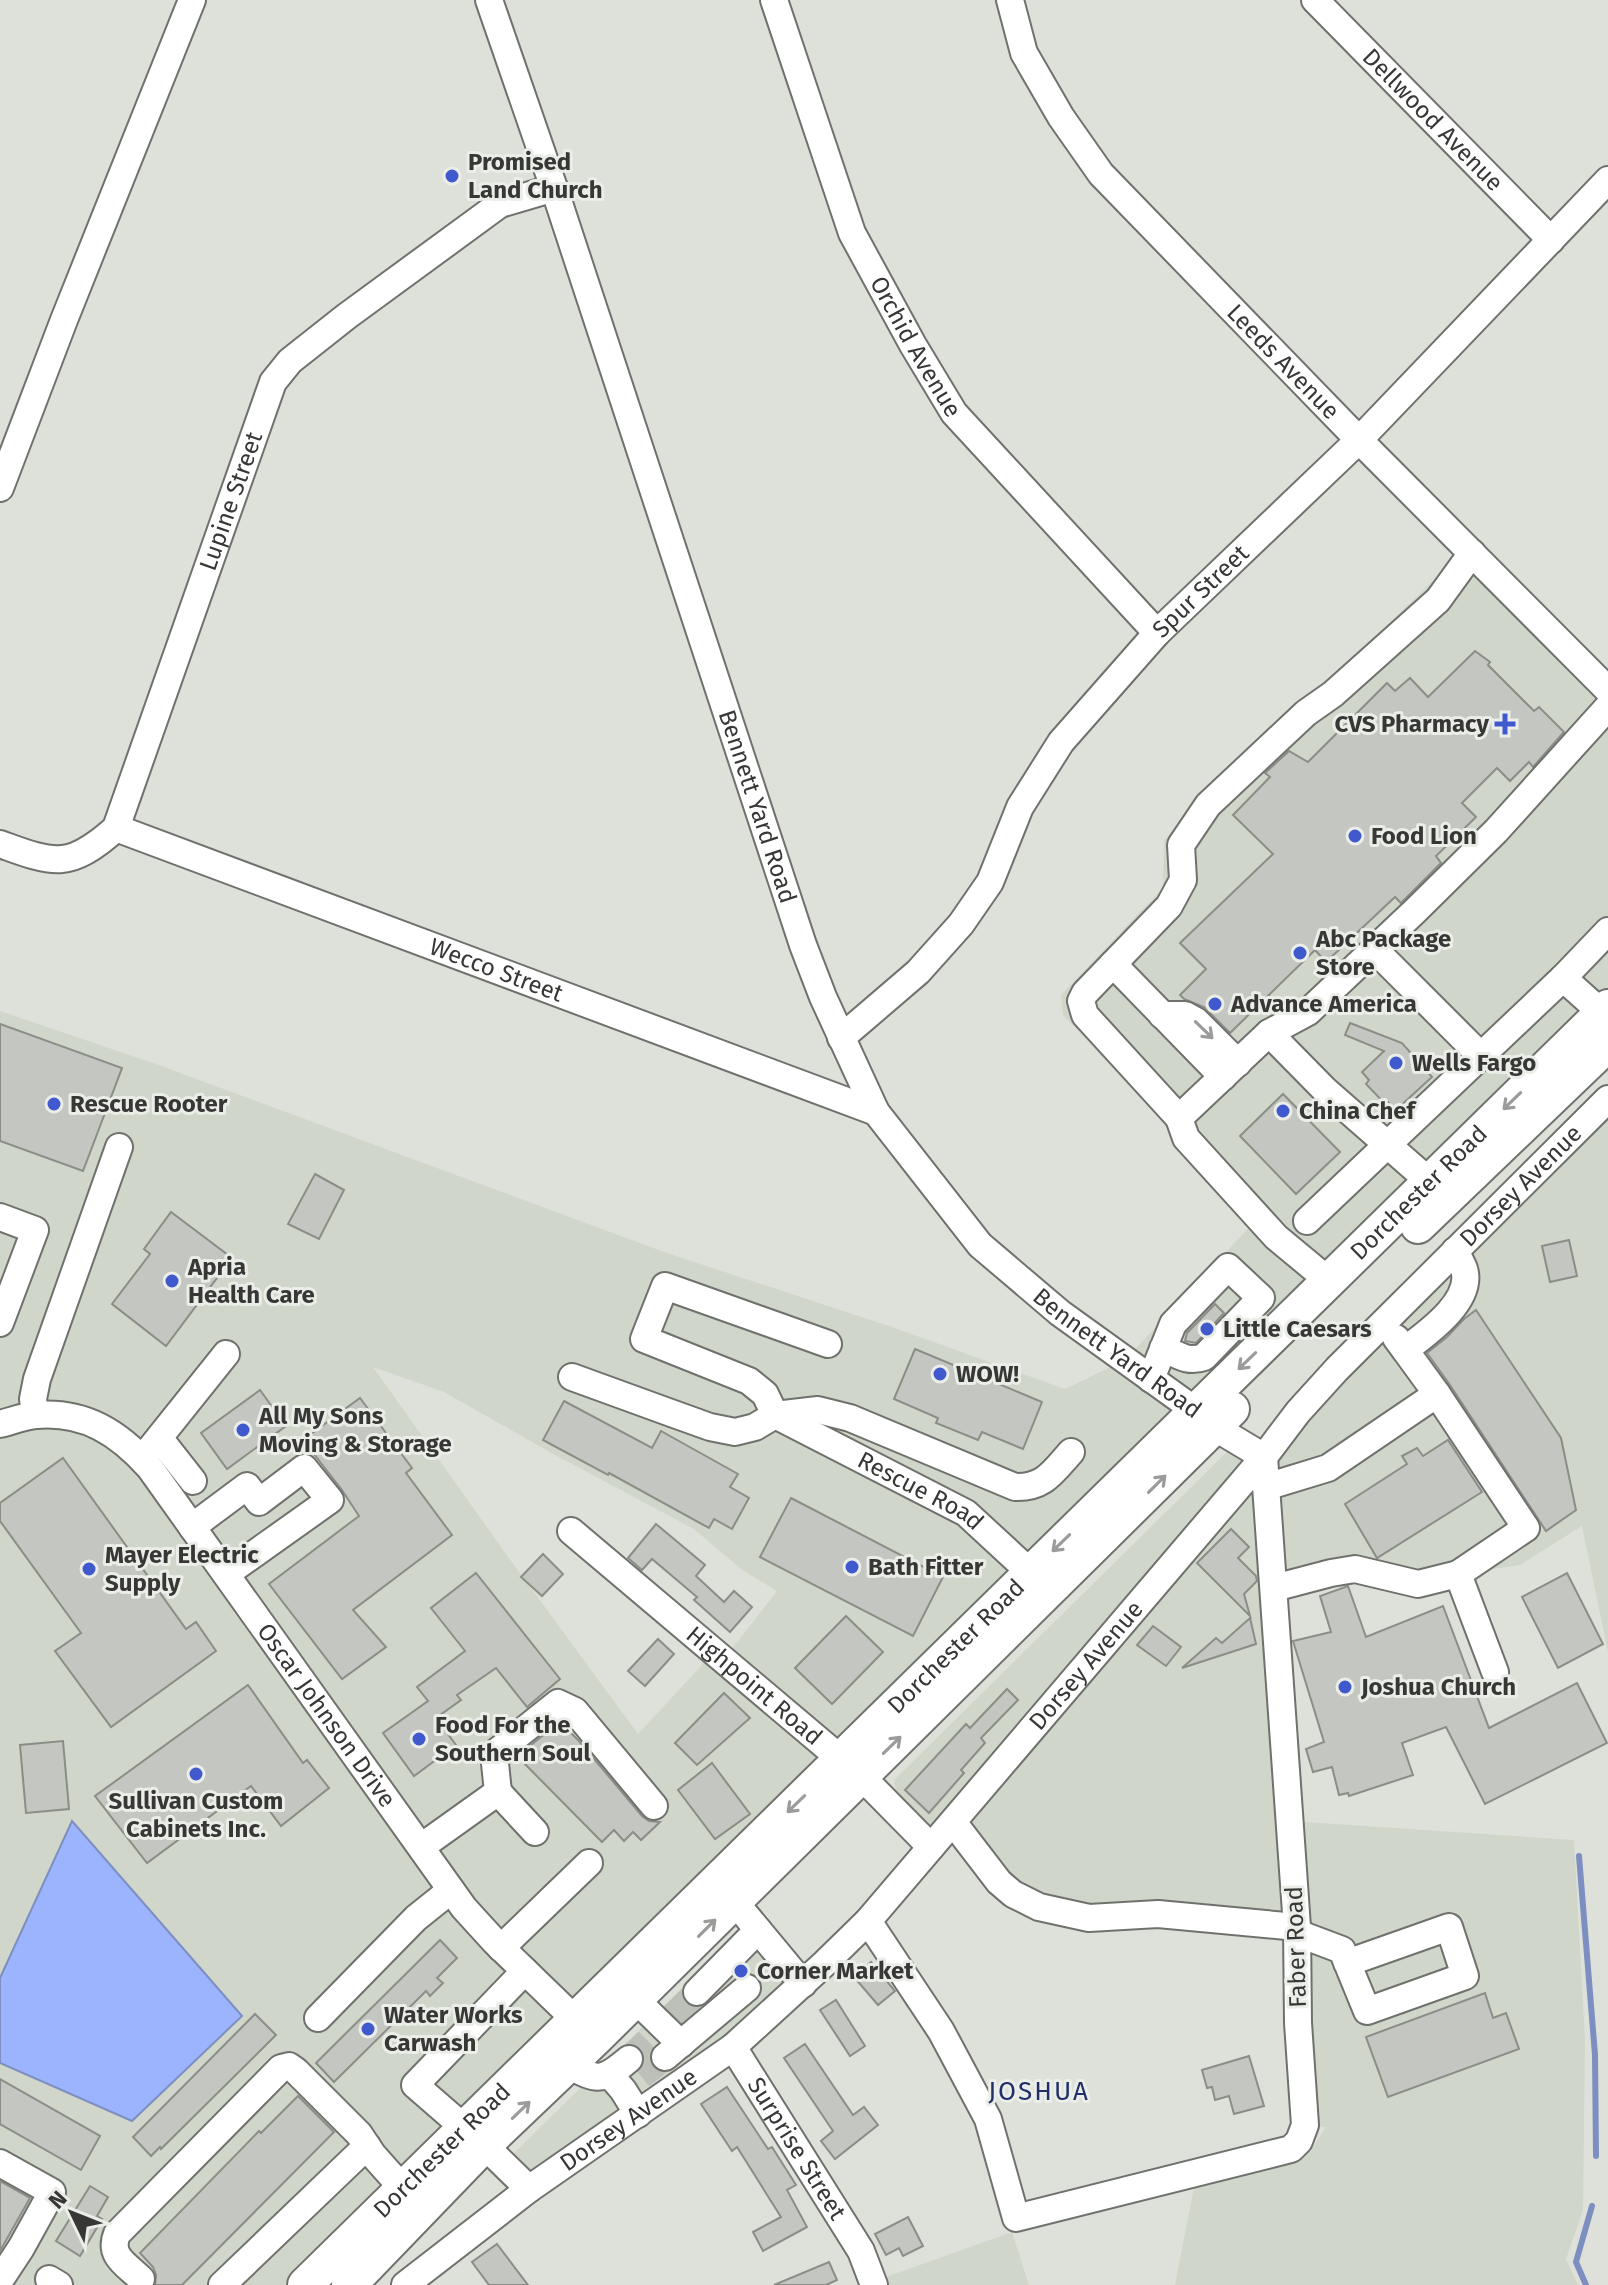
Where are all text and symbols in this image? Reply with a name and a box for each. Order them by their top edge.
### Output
street label: Dellwood Avenue [1357,43,1509,197]
place label: Promised Land Church [468,148,603,204]
marker: Promised Land Church [443,167,461,185]
street label: Orchid Avenue [864,271,967,422]
street label: Leeds Avenue [1221,298,1345,425]
street label: Lupine Street [194,428,268,574]
street label: Spur Street [1147,539,1255,644]
street label: Bennett Yard Road [713,706,802,907]
place label: CVS Pharmacy [1335,710,1490,738]
marker: CVS Pharmacy [1496,715,1514,733]
place label: Food Lion [1371,822,1477,850]
marker: Food Lion [1346,827,1364,845]
place label: Abc Package Store [1315,925,1451,981]
street label: Wecco Street [426,932,567,1008]
marker: Abc Package Store [1291,944,1309,962]
place label: Advance America [1230,990,1417,1018]
marker: Advance America [1206,995,1224,1013]
one-way arrow [1194,1020,1214,1039]
place label: Wells Fargo [1412,1049,1536,1077]
marker: Wells Fargo [1387,1054,1405,1072]
place label: Rescue Rooter [70,1090,228,1118]
one-way arrow [1503,1091,1522,1110]
marker: Rescue Rooter [45,1095,63,1113]
place label: China Chef [1299,1097,1418,1125]
marker: China Chef [1274,1102,1292,1120]
street label: Dorsey Avenue [1454,1119,1588,1252]
street label: Dorchester Road [1345,1120,1493,1266]
place label: Apria Health Care [187,1253,315,1309]
marker: Apria Health Care [163,1272,181,1290]
street label: Bennett Yard Road [1027,1282,1207,1424]
place label: Little Caesars [1223,1315,1372,1343]
marker: Little Caesars [1198,1320,1216,1338]
one-way arrow [1237,1352,1257,1371]
place label: WOW! [956,1360,1019,1388]
marker: WOW! [931,1365,949,1383]
place label: All My Sons Moving & Storage [258,1402,452,1458]
marker: All My Sons Moving & Storage [234,1421,252,1439]
street label: Rescue Road [853,1446,989,1536]
one-way arrow [1147,1474,1167,1493]
one-way arrow [1051,1534,1071,1553]
place label: Mayer Electric Supply [105,1541,259,1597]
place label: Bath Fitter [868,1553,984,1581]
marker: Bath Fitter [843,1558,861,1576]
marker: Mayer Electric Supply [80,1560,98,1578]
street label: Dorchester Road [882,1573,1030,1720]
street label: Dorsey Avenue [1023,1595,1149,1736]
street label: Oscar Johnson Drive [251,1618,402,1813]
street label: Highpoint Road [681,1621,828,1751]
place label: Joshua Church [1360,1673,1516,1701]
marker: Joshua Church [1336,1678,1354,1696]
place label: Food For the Southern Soul [435,1711,591,1767]
marker: Food For the Southern Soul [410,1730,428,1748]
one-way arrow [882,1736,901,1755]
marker: Sullivan Custom Cabinets Inc. [187,1765,205,1783]
place label: Sullivan Custom Cabinets Inc. [109,1787,283,1843]
one-way arrow [786,1795,806,1814]
street label: Faber Road [1280,1886,1312,2008]
one-way arrow [697,1919,716,1938]
place label: Corner Market [757,1957,914,1985]
marker: Corner Market [732,1962,750,1980]
place label: Water Works Carwash [384,2001,523,2057]
marker: Water Works Carwash [359,2020,377,2038]
street label: Dorsey Avenue [555,2062,702,2177]
street label: Surprise Street [742,2072,852,2225]
district label: JOSHUA [988,2076,1090,2107]
street label: Dorchester Road [368,2077,516,2224]
one-way arrow [511,2100,531,2119]
north arrow [32,2173,112,2253]
text: N [43,2185,73,2214]

